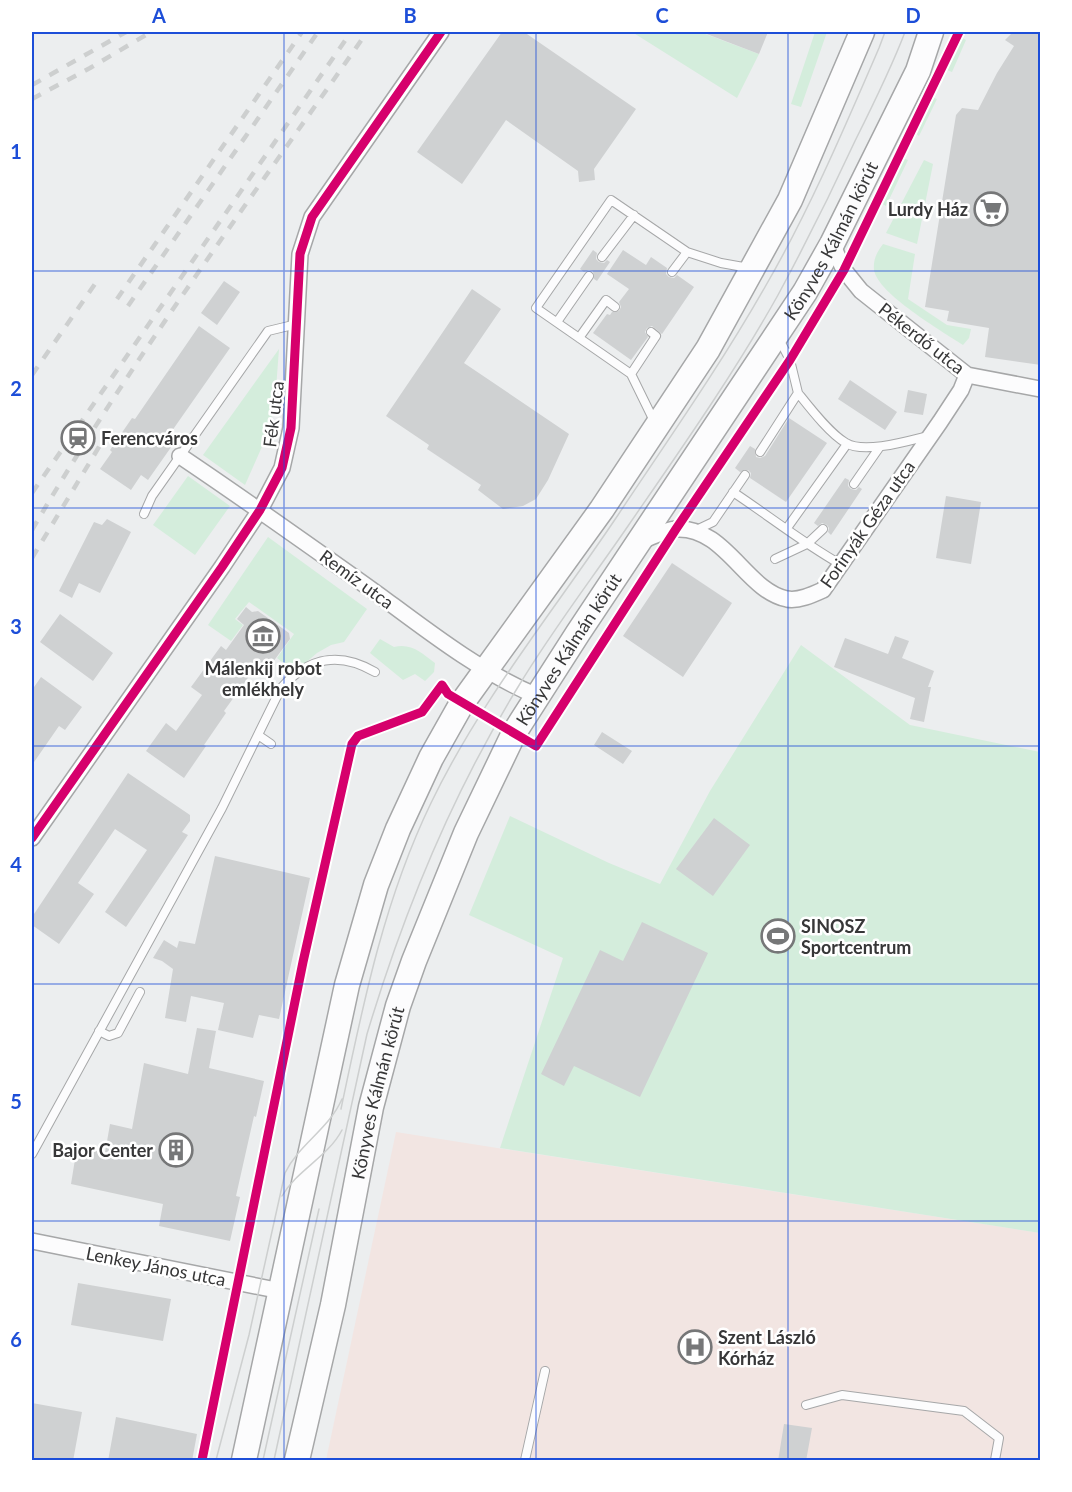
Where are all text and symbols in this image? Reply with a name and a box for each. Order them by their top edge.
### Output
text: A [151,3,166,27]
text: B [403,3,417,27]
text: C [655,3,669,27]
text: D [905,3,921,27]
text: 1 [10,139,22,163]
street label: Könyves Kálmán körút [779,157,883,324]
supermarket icon: Lurdy Ház [973,191,1009,227]
place label: Lurdy Ház [888,198,968,220]
street label: Pékerdő utca [875,298,969,378]
text: 2 [10,376,22,400]
street label: Fék utca [258,380,288,448]
station icon: Ferencváros [60,420,96,456]
place label: Ferencváros [101,427,198,449]
street label: Forinyák Géza utca [815,456,919,592]
street label: Remíz utca [316,545,398,613]
street label: Könyves Kálmán körút [511,568,626,729]
text: 3 [10,614,22,638]
museum icon: Málenkij robot emlékhely [245,618,281,654]
place label: Málenkij robot emlékhely [204,657,322,700]
text: 4 [10,852,22,876]
place label: SINOSZ Sportcentrum [801,915,911,958]
sports icon: SINOSZ Sportcentrum [760,918,796,954]
street label: Könyves Kálmán körút [346,1003,409,1181]
text: 5 [10,1089,22,1113]
building icon: Bajor Center [158,1132,194,1168]
place label: Bajor Center [52,1139,153,1161]
street label: Lenkey János utca [84,1242,228,1290]
place label: Szent László Kórház [718,1326,816,1369]
text: 6 [10,1327,22,1351]
hospital icon: Szent László Kórház [677,1329,713,1365]

